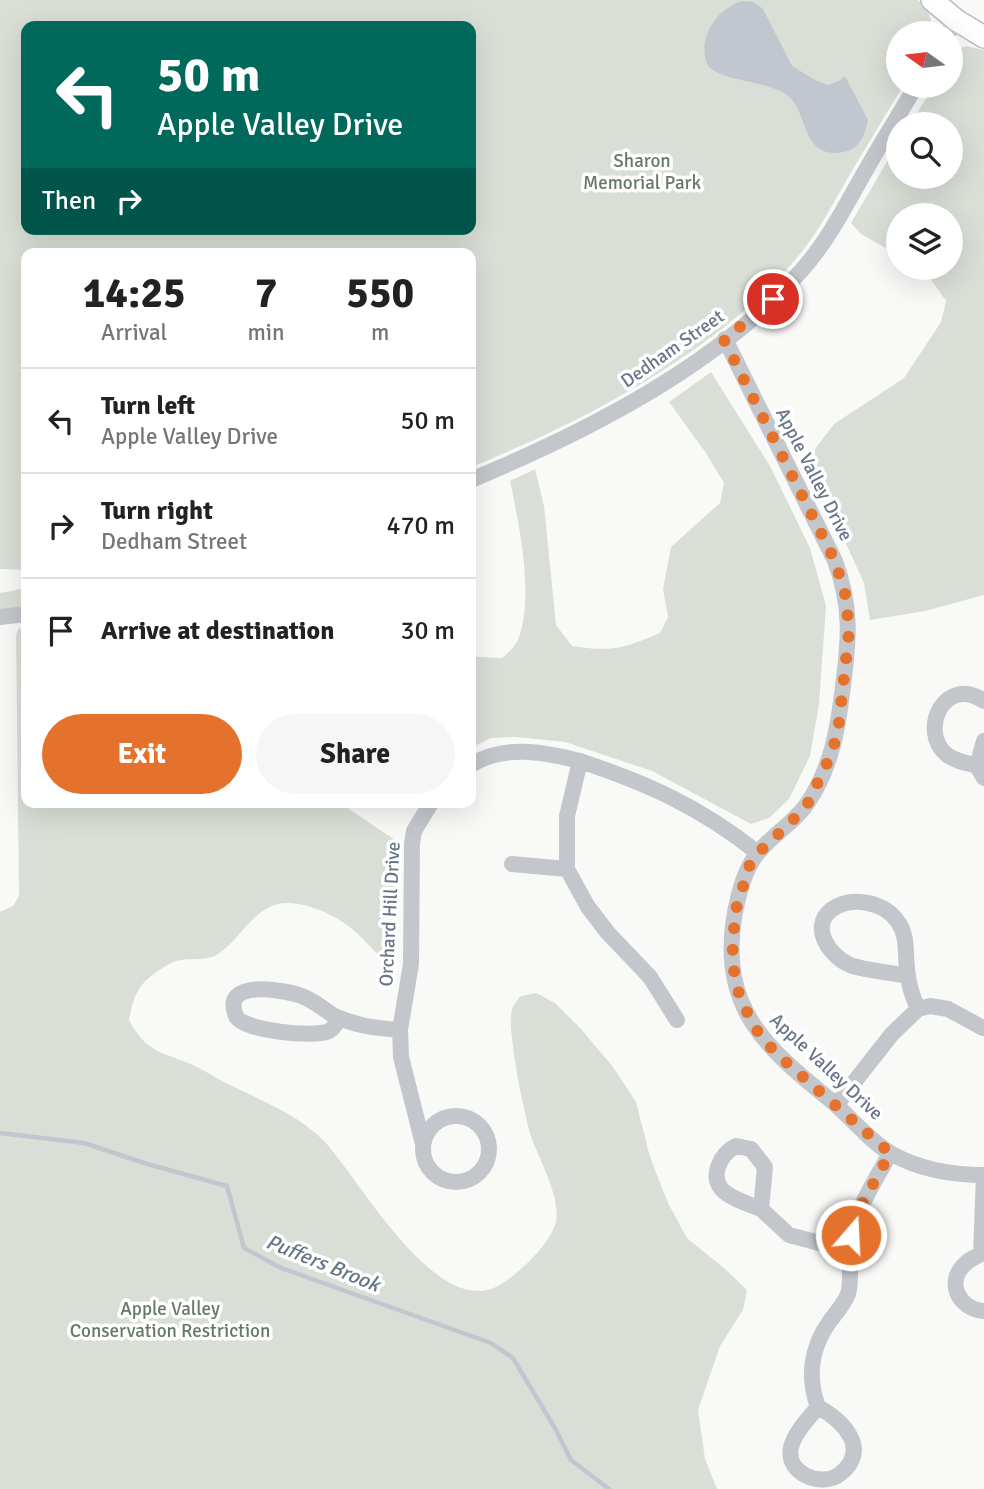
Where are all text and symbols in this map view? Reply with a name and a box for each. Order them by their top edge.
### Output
north arrow [886,21,962,98]
map controls [886,21,963,280]
text: 50 m [157,45,260,105]
icon: left [42,49,133,140]
text: Apple Valley Drive [157,105,403,144]
button: search [886,112,963,189]
park label: Sharon Memorial Park [583,149,702,195]
icon: right [110,182,148,220]
text: Then [42,185,96,217]
button: layers [886,203,963,280]
text: 14:25 [83,268,186,319]
text: 7 [255,268,277,319]
text: 550 [346,268,414,319]
pin [743,269,803,329]
icon: arrive [754,280,792,318]
street label: Dedham Street [616,304,729,393]
text: Arrival [101,318,167,347]
text: min [247,318,285,347]
text: m [371,318,389,347]
text: Turn left [101,390,195,422]
icon: left [42,402,80,440]
street label: Apple Valley Drive [770,404,858,545]
text: 50 m [400,405,455,437]
text: Apple Valley Drive [101,422,278,451]
text: Turn right [101,495,213,527]
icon: right [42,507,80,545]
text: 470 m [386,510,455,542]
text: Dedham Street [101,527,247,556]
icon: arrive [42,612,80,650]
text: Arrive at destination [101,615,334,647]
text: 30 m [400,615,455,647]
button: Exit [42,714,242,794]
button: Share [256,714,455,794]
street label: Orchard Hill Drive [374,841,406,987]
street label: Apple Valley Drive [765,1008,888,1125]
position arrow [814,1198,888,1272]
water label: Puffers Brook [262,1228,386,1299]
park label: Apple Valley Conservation Restriction [70,1297,270,1343]

